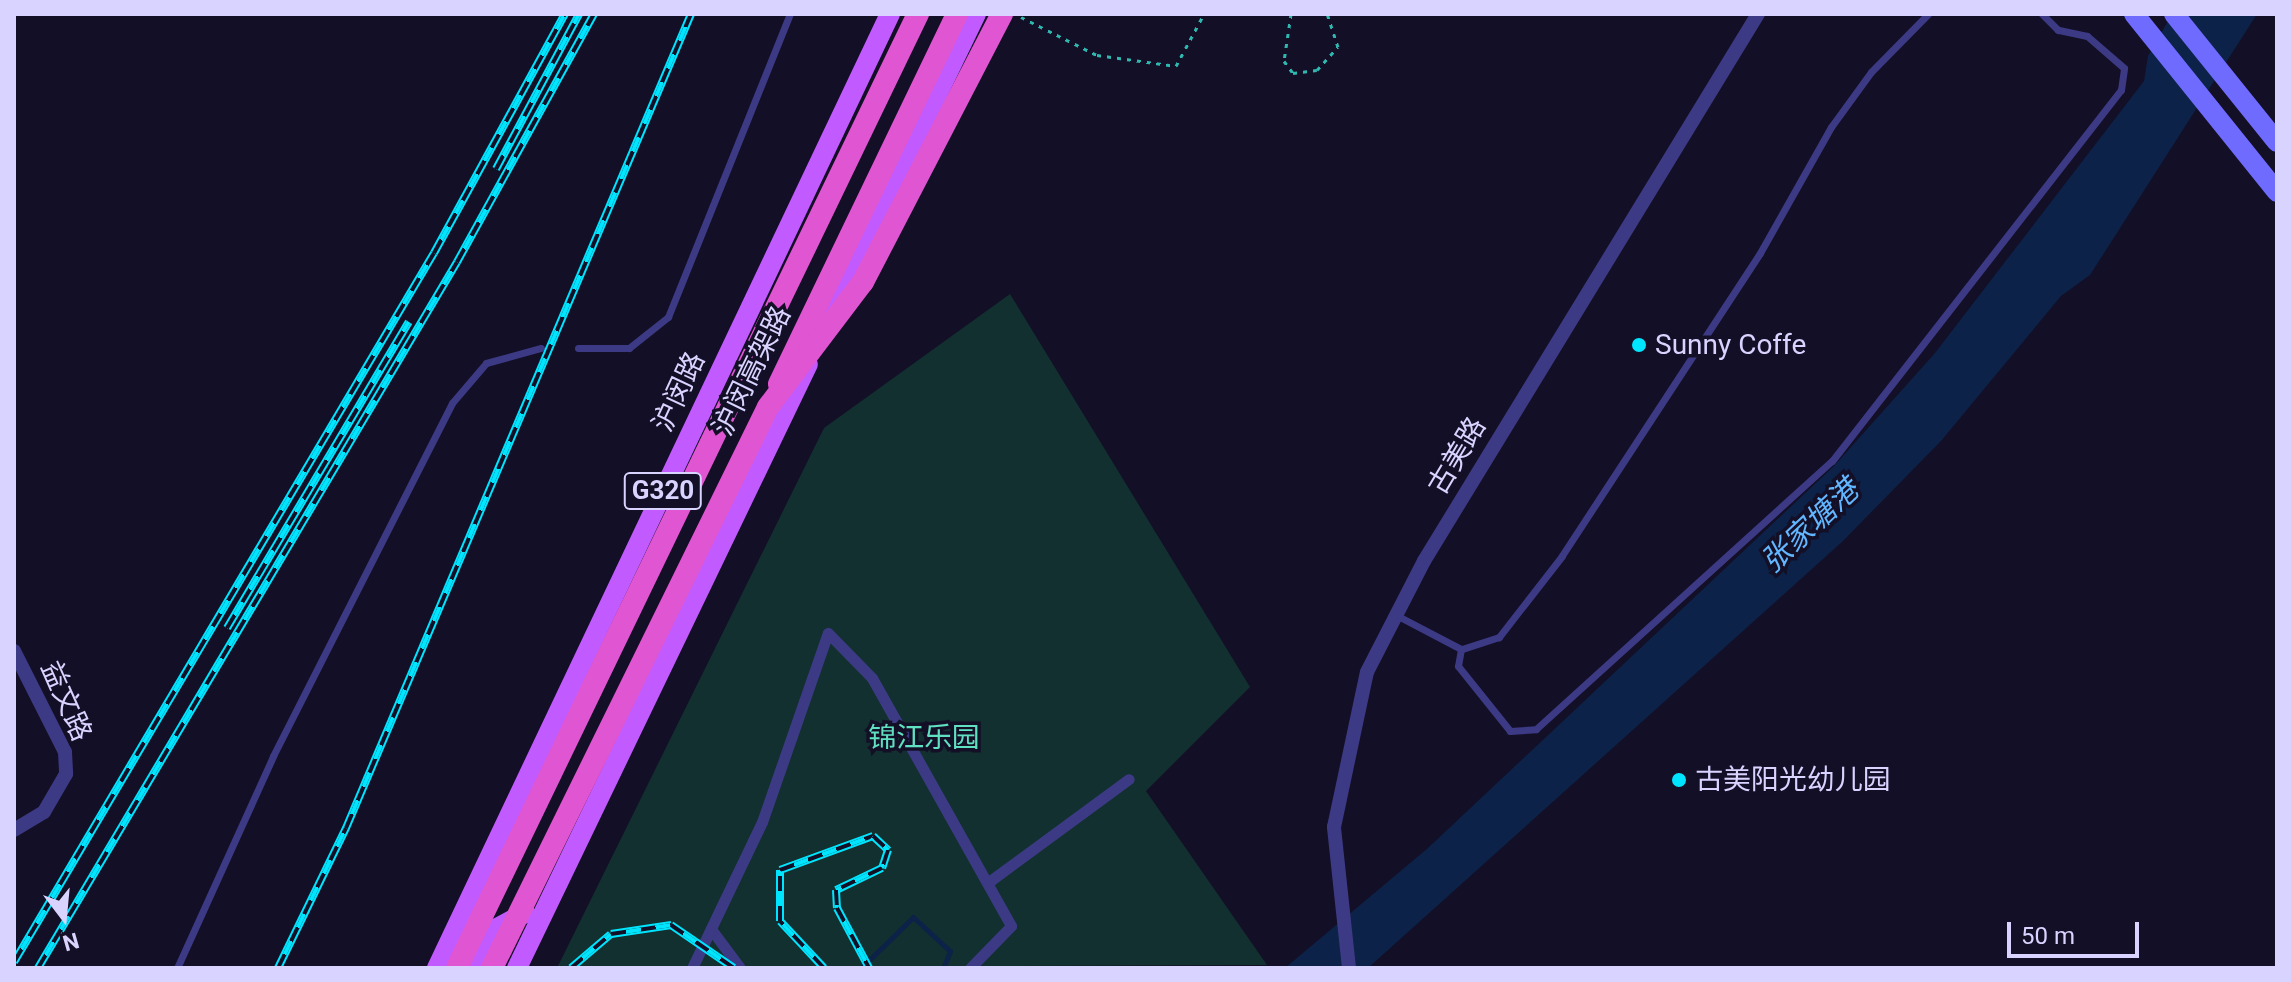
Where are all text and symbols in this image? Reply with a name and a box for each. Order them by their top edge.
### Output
street label: 沪闵高架路 [706,301,798,441]
place label: Sunny Coffe [1655,328,1806,362]
marker: Sunny Coffe [1630,336,1648,354]
street label: 沪闵路 [646,347,712,437]
street label: 古美路 [1421,411,1493,501]
road number: G320 [623,469,703,513]
water label: 张家塘港 [1754,472,1866,580]
street label: 益文路 [34,656,98,746]
park label: 锦江乐园 [868,721,980,755]
place label: 古美阳光幼儿园 [1695,763,1891,797]
marker: 古美阳光幼儿园 [1670,771,1688,789]
north arrow [24,878,104,958]
scale bar [2011,906,2143,956]
text: 50 m [2021,922,2075,950]
text: N [60,927,82,956]

